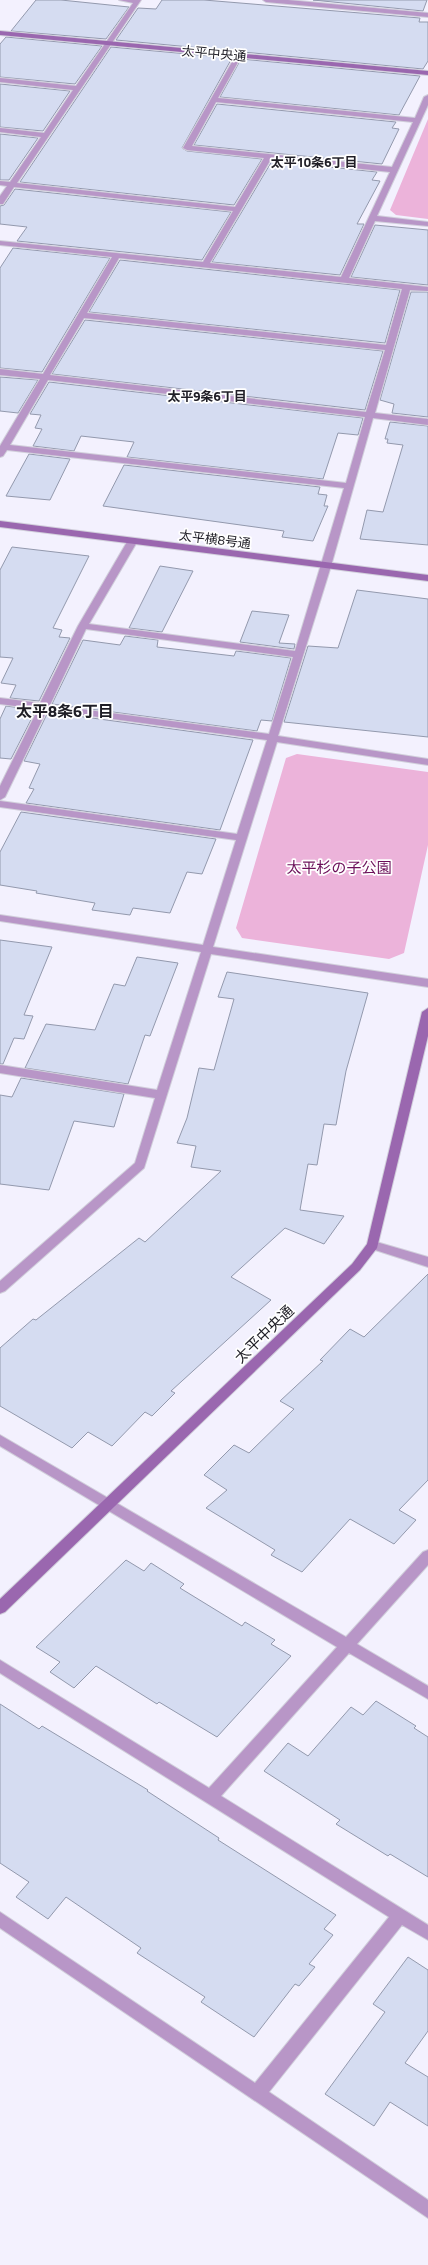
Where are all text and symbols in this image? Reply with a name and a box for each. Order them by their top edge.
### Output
street label: 太平中央通 [181,40,247,66]
district label: 太平10条6丁目 [271,152,357,172]
district label: 太平9条6丁目 [167,386,247,406]
street label: 太平横8号通 [178,525,252,553]
district label: 太平8条6丁目 [16,699,114,723]
park label: 太平杉の子公園 [286,856,392,879]
street label: 太平中央通 [229,1300,299,1368]

